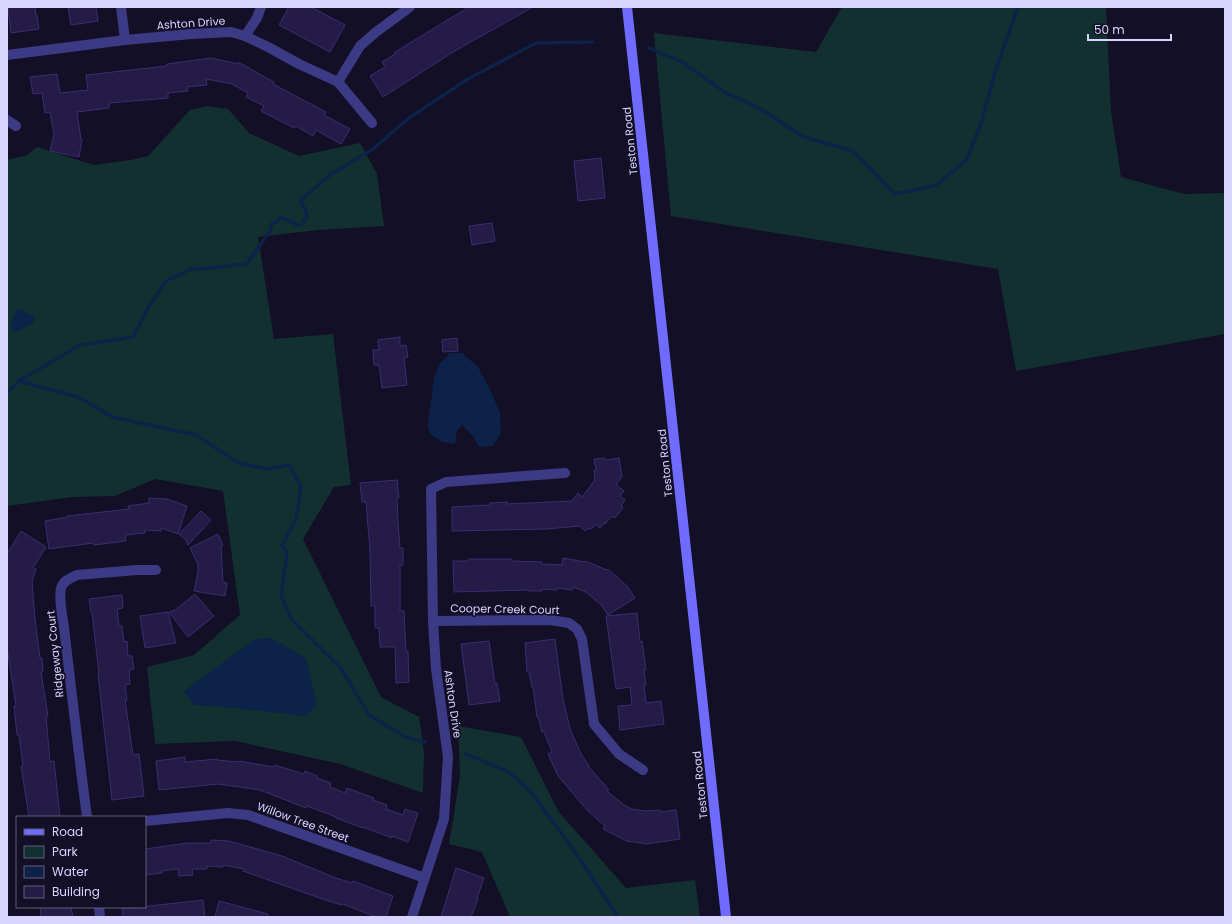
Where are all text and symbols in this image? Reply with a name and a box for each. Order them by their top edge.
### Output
street label: Ashton Drive [156,13,226,33]
scale bar [1088,16,1171,42]
text: 50 m [1094,21,1125,38]
street label: Teston Road [618,106,642,176]
street label: Teston Road [653,428,677,498]
street label: Cooper Creek Court [450,600,560,618]
street label: Ridgeway Court [42,610,68,698]
street label: Ashton Drive [440,669,466,739]
street label: Teston Road [688,750,712,820]
street label: Willow Tree Street [255,798,351,846]
legend [16,816,146,908]
text: Road [52,823,83,840]
text: Park [52,843,79,860]
text: Water [52,863,89,880]
text: Building [52,883,100,900]

